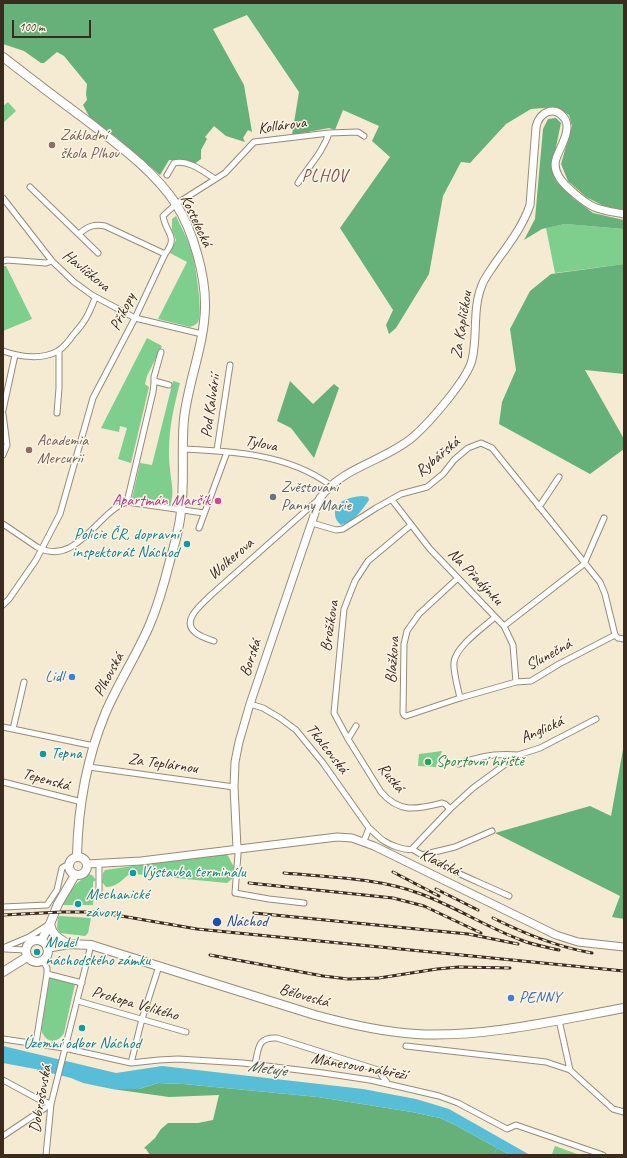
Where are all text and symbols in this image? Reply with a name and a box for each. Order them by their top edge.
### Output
scale bar [14,12,93,38]
text: 100 m [19,19,45,35]
street label: Kollárova [257,113,307,139]
place label: Základní škola Plhov [60,126,119,164]
marker: Základní škola Plhov [47,140,57,150]
district label: PLHOV [302,167,348,187]
street label: Kostelecká [176,192,216,250]
street label: Havlíčkova [58,246,114,296]
street label: Příkopy [106,290,140,334]
street label: Za Kapličkou [447,290,477,360]
street label: Pod Kalvárií [197,373,225,439]
place label: Academia Mercurii [37,431,88,469]
street label: Tylova [243,432,279,456]
street label: Rybářská [412,433,464,481]
marker: Academia Mercurii [24,445,34,455]
place label: Zvěstování Panny Marie [281,478,351,516]
place label: Apartmán Maršík [112,491,210,511]
marker: Zvěstování Panny Marie [268,492,278,502]
marker: Apartmán Maršík [213,496,223,506]
place label: Policie ČR, dopravní inspektorát Náchod [72,525,179,563]
street label: Wolkerova [204,534,258,584]
marker: Policie ČR, dopravní inspektorát Náchod [182,539,192,549]
street label: Na Přadýnku [443,545,507,609]
street label: Brožíkova [317,599,343,653]
street label: Slunečná [523,635,575,675]
street label: Blažkova [382,636,404,684]
street label: Borská [236,637,266,679]
street label: Plhovská [90,650,128,700]
place label: Lidl [45,667,64,687]
marker: Lidl [67,672,77,682]
street label: Anglická [518,712,566,748]
street label: Tkalcovská [302,720,352,778]
place label: Tepna [51,744,82,764]
marker: Tepna [38,749,48,759]
street label: Za Teplárnou [127,750,199,778]
place label: Sportovní hřiště [436,752,524,772]
marker: Sportovní hřiště [423,757,433,767]
street label: Ruská [373,759,409,797]
street label: Tepenská [20,765,72,795]
street label: Kladská [417,845,463,881]
place label: Výstavba terminálu [141,863,246,883]
marker: Výstavba terminálu [128,868,138,878]
place label: Mechanické závory [86,885,149,923]
marker: Mechanické závory [73,899,83,909]
place label: Náchod [226,912,267,932]
marker: Náchod [211,916,223,928]
place label: Model náchodského zámku [45,933,150,971]
marker: Model náchodského zámku [32,947,42,957]
street label: Běloveská [277,980,331,1012]
street label: Prokopa Velikého [89,982,181,1026]
place label: PENNY [519,988,561,1008]
marker: PENNY [506,993,516,1003]
marker: Územní odbor Náchod [77,1023,87,1033]
place label: Územní odbor Náchod [23,1034,141,1054]
street label: Mánesovo nábřeží [310,1049,408,1085]
water label: Metuje [246,1056,288,1082]
street label: Dobrošovská [26,1064,56,1134]

